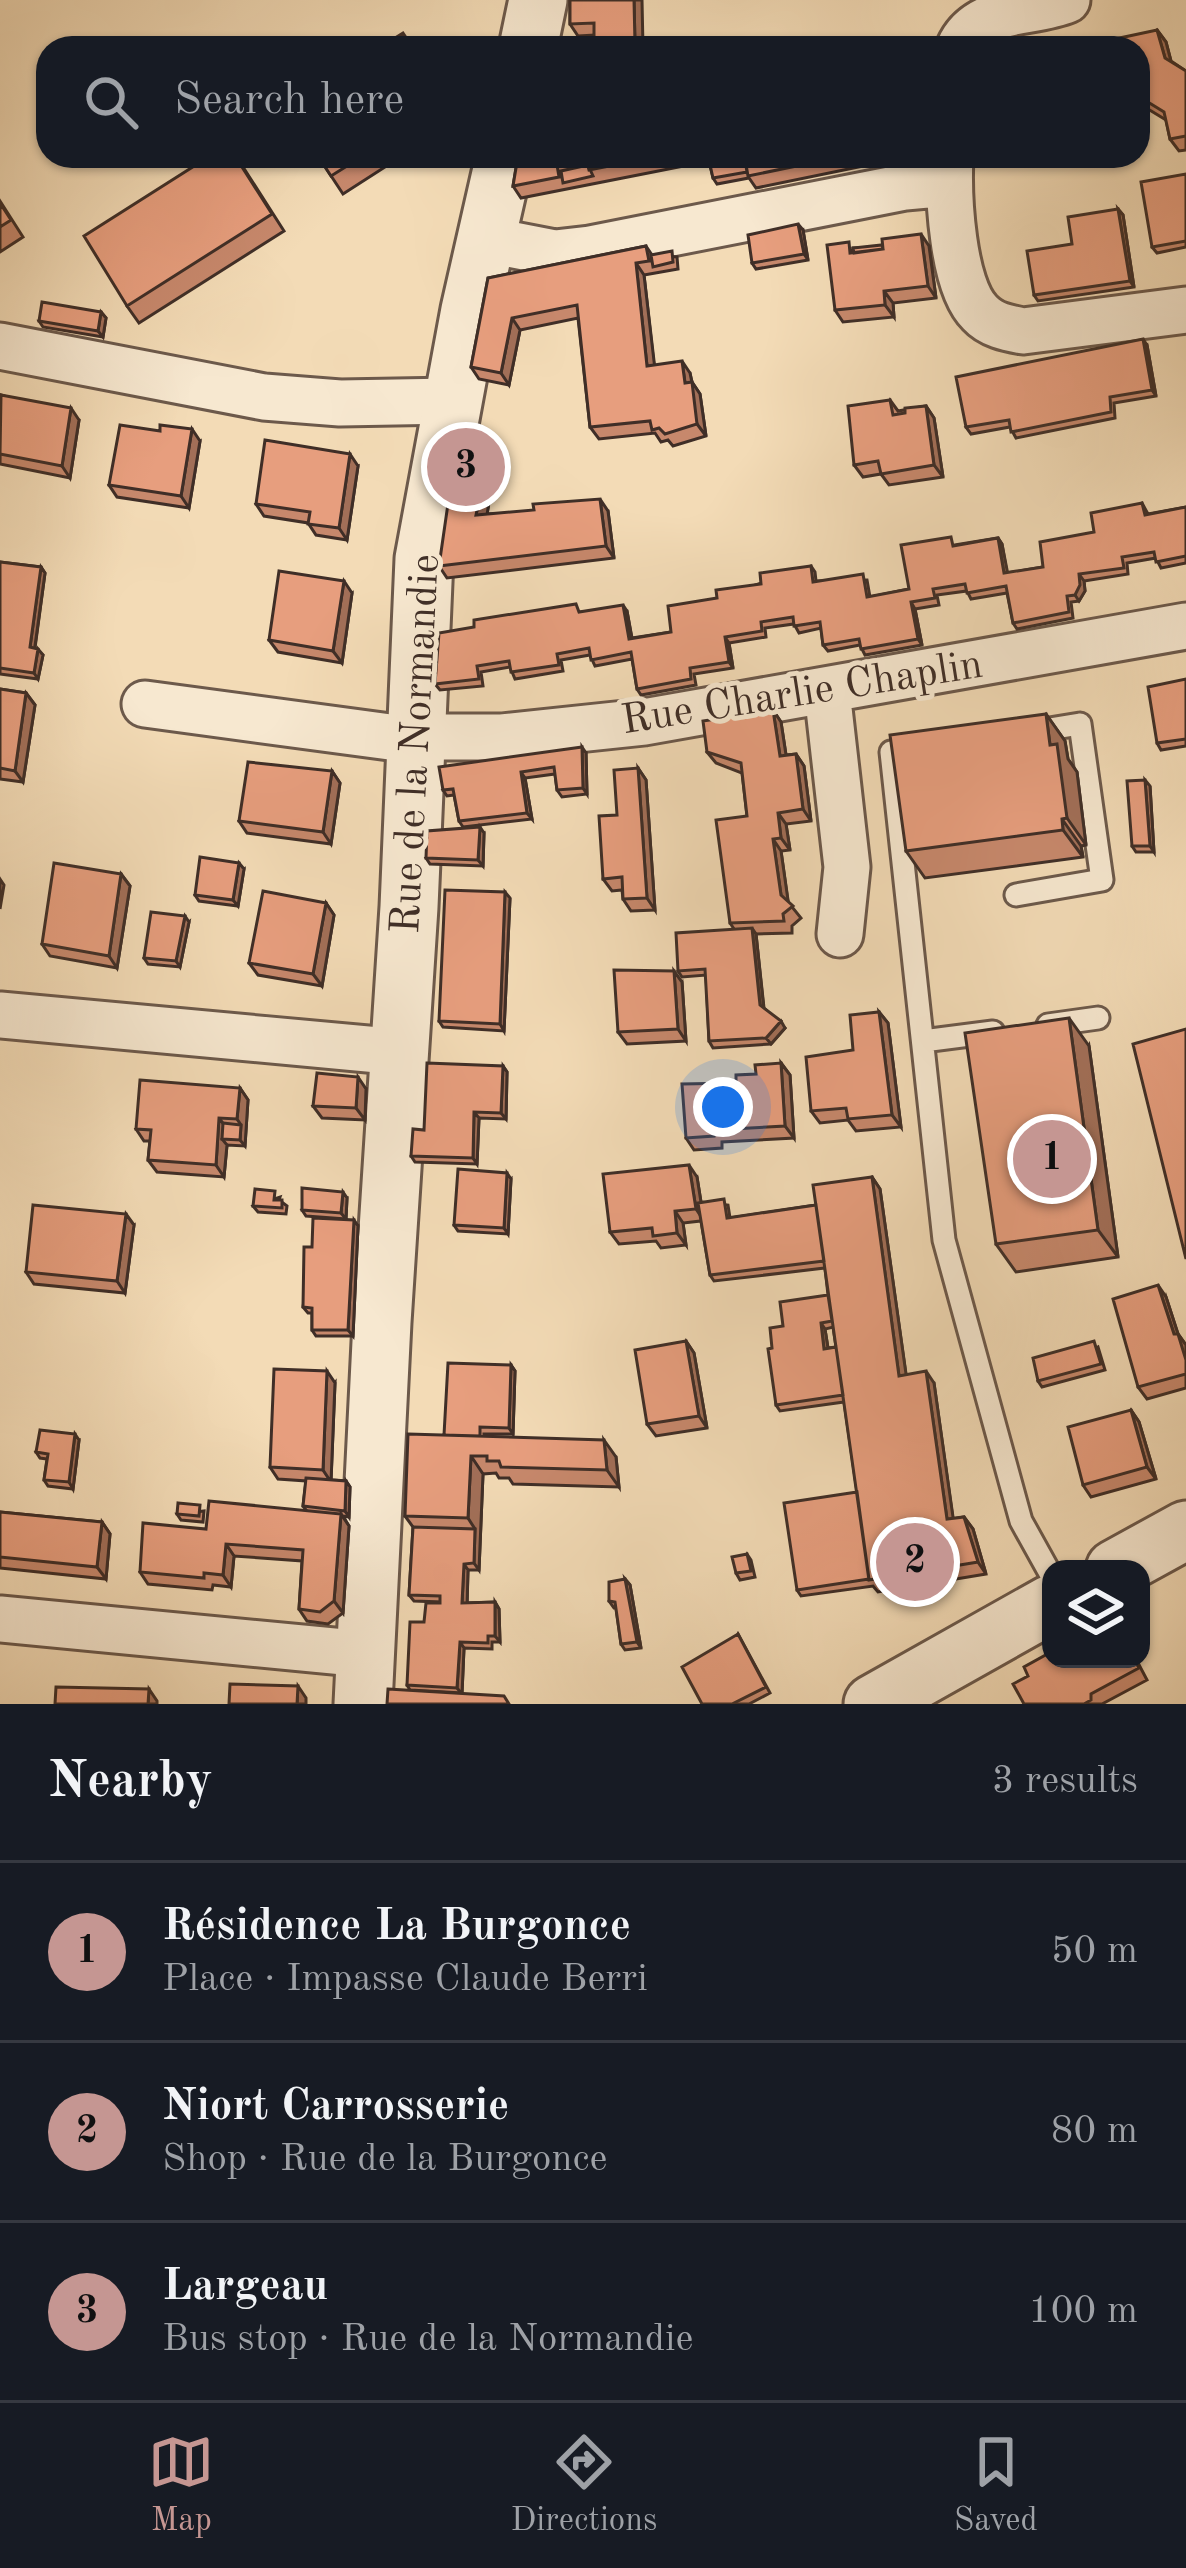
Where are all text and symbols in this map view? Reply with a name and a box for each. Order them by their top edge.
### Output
search box [36,36,1150,168]
icon: search [78,69,144,135]
text: Search here [174,79,404,124]
pin: 3 [427,422,505,512]
street label: Rue de la Normandie [386,553,448,935]
street label: Rue Charlie Chaplin [618,645,986,743]
your location [693,1077,753,1137]
pin: 1 [1013,1114,1091,1204]
pin: 2 [876,1517,954,1607]
map controls [1042,1560,1150,1668]
button: layers [1042,1560,1150,1668]
text: Nearby [48,1757,213,1808]
text: 3 results [992,1762,1138,1801]
text: Résidence La Burgonce [162,1905,631,1950]
text: 1 [76,1932,98,1971]
text: 50 m [1051,1932,1138,1971]
text: Place · Impasse Claude Berri [162,1960,648,1999]
text: Niort Carrosserie [162,2085,509,2130]
text: 2 [76,2112,98,2151]
text: 80 m [1051,2112,1138,2151]
text: Shop · Rue de la Burgonce [162,2140,607,2179]
text: Largeau [162,2265,328,2310]
text: 3 [76,2292,98,2331]
text: 100 m [1028,2292,1138,2331]
text: Bus stop · Rue de la Normandie [162,2320,694,2359]
tab: Map [148,2429,214,2542]
tab: Directions [511,2429,657,2542]
tab: Saved [954,2429,1038,2542]

